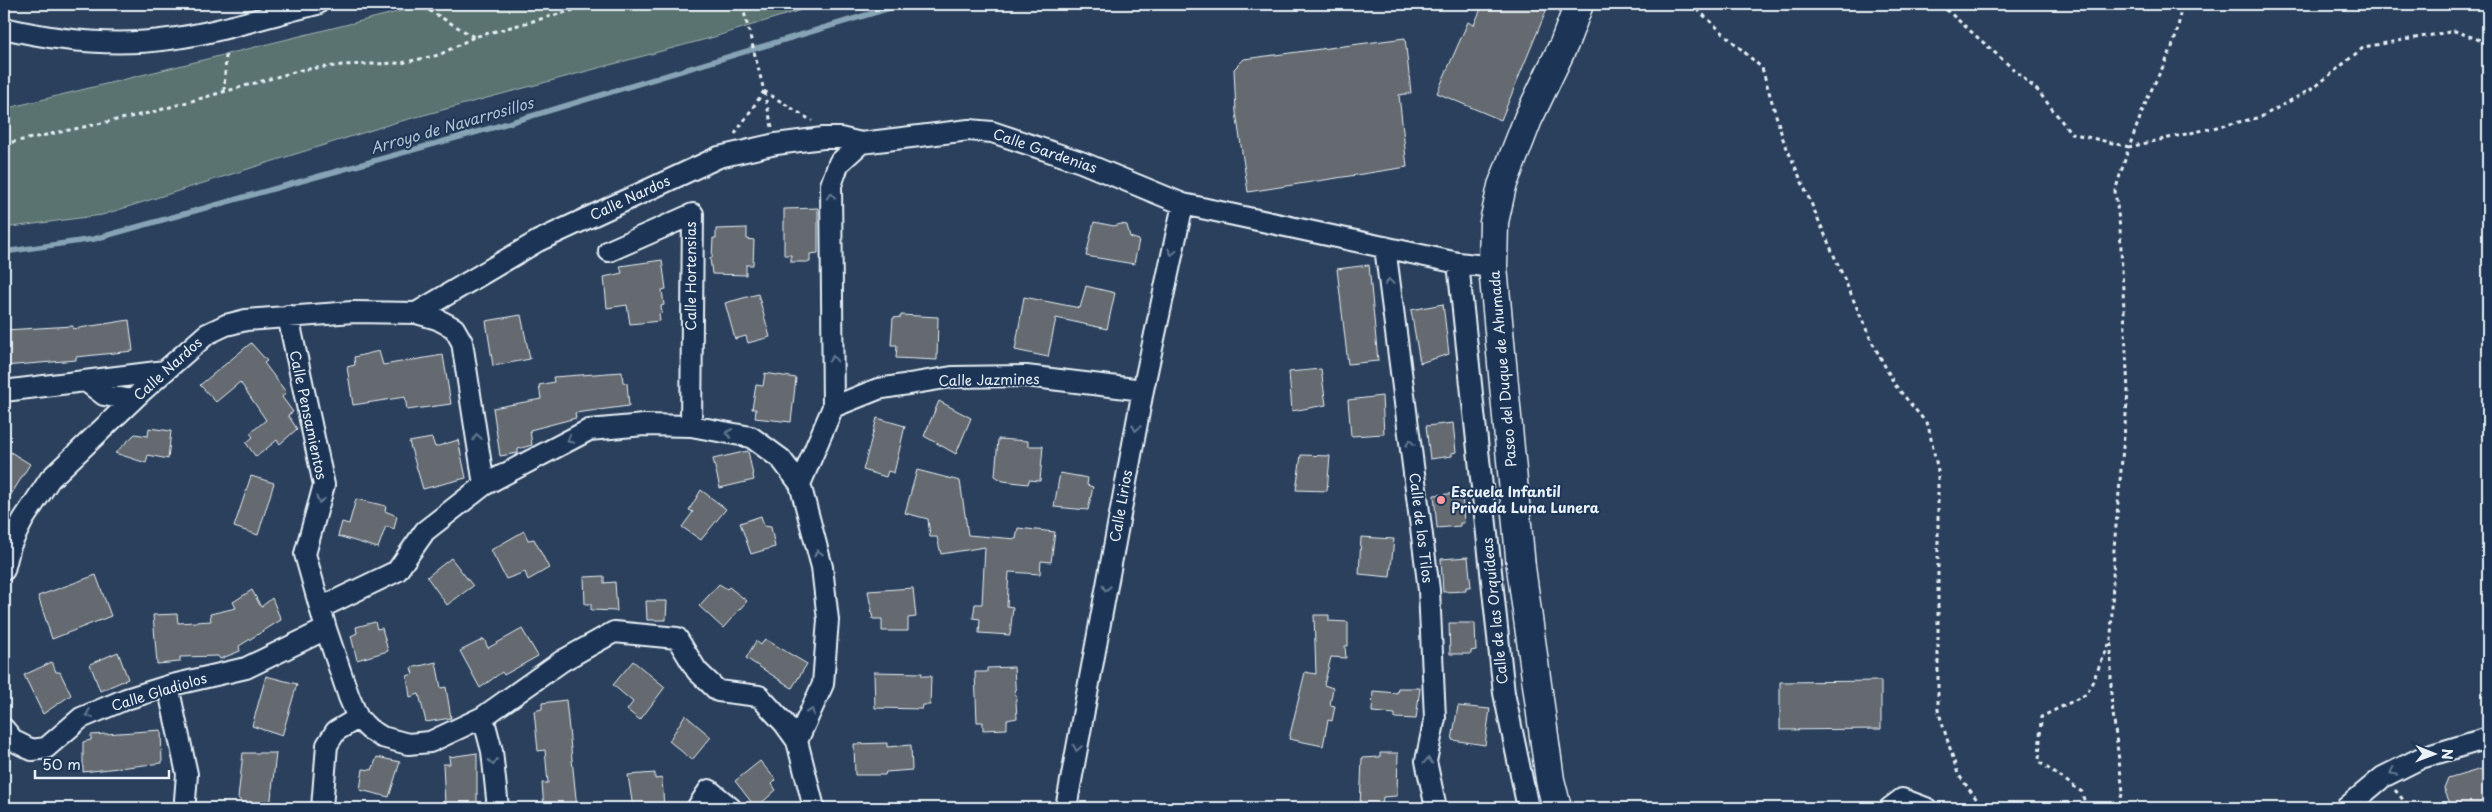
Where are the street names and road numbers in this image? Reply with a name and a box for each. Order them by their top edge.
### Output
street label: Calle Gardenias [990,123,1100,178]
street label: Calle Nardos [586,170,673,225]
street label: Calle Hortensias [680,221,701,331]
street label: Paseo del Duque de Ahumada [1483,270,1522,468]
street label: Calle Nardos [129,332,207,405]
street label: Calle Pensamientos [285,348,332,481]
street label: Calle Jazmines [938,368,1040,391]
street label: Calle Lirios [1104,468,1137,544]
street label: Calle de los Tilos [1404,472,1439,584]
street label: Calle de las Orquídeas [1476,537,1513,686]
street label: Calle Gladiolos [108,667,209,716]

